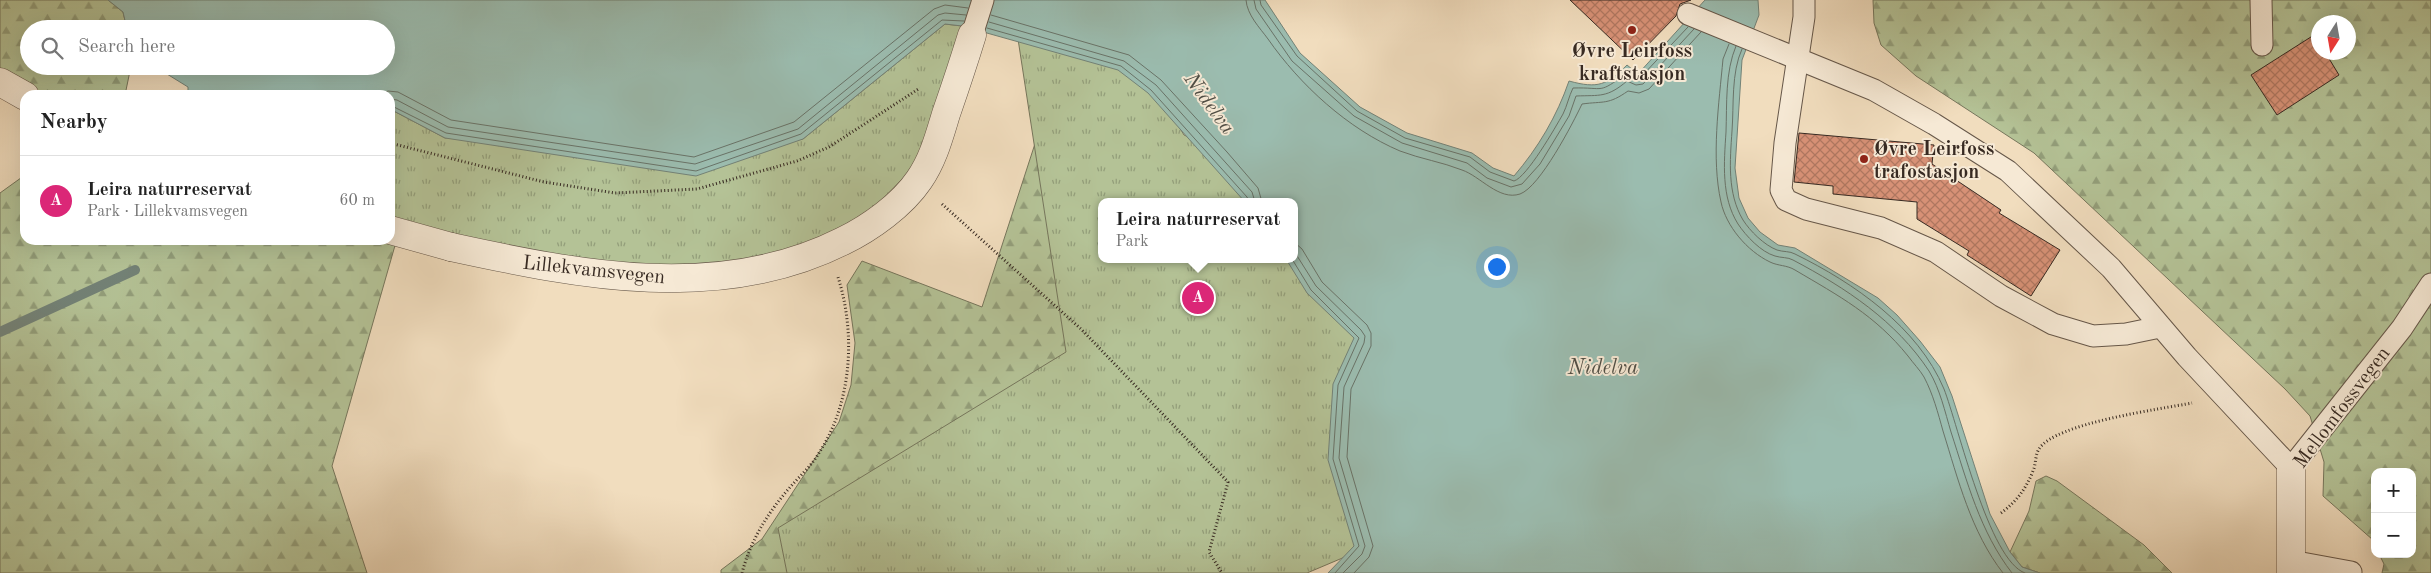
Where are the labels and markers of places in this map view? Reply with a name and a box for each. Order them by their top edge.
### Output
marker: Øvre Leirfoss kraftstasjon [1626,24,1638,36]
place label: Øvre Leirfoss kraftstasjon [1572,42,1692,85]
place label: Øvre Leirfoss trafostasjon [1874,140,1994,183]
marker: Øvre Leirfoss trafostasjon [1858,153,1870,165]
pin: A [1182,279,1214,317]

